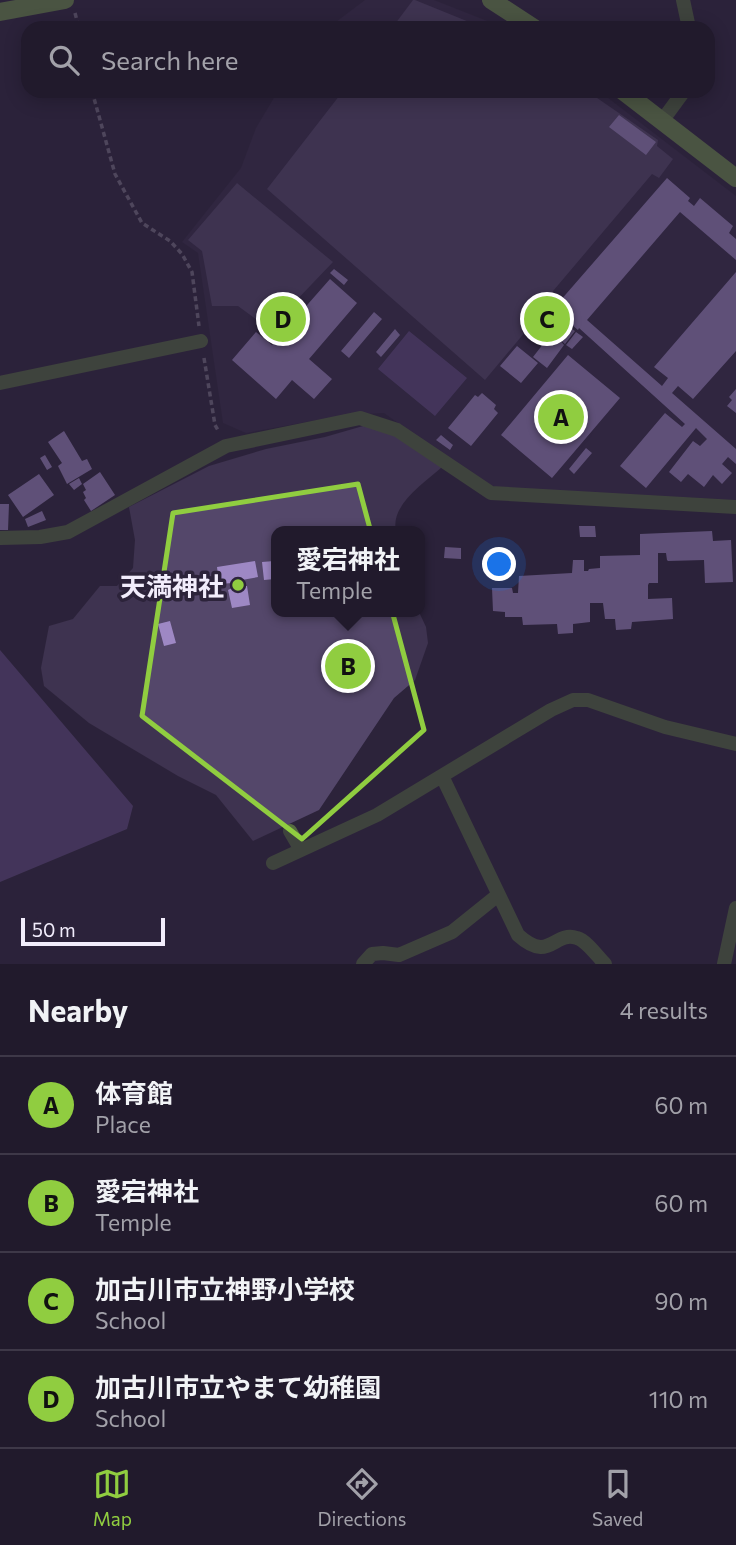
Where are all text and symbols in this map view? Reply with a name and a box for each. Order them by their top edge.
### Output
search box [21,21,715,98]
icon: search [45,41,83,79]
text: Search here [101,44,239,75]
pin: D [260,293,306,345]
pin: C [524,293,570,345]
pin: A [538,391,584,443]
popup [271,526,425,617]
text: 愛宕神社 [296,543,400,574]
your location [482,547,516,581]
place label: 天満神社 [120,570,224,601]
text: Temple [296,576,373,604]
marker: 天満神社 [230,577,246,593]
pin: B [325,640,371,692]
scale bar [21,915,164,947]
text: 50 m [32,918,76,941]
text: Nearby [28,991,128,1028]
text: 4 results [620,996,708,1024]
text: 体育館 [95,1077,173,1108]
text: A [43,1091,59,1119]
text: 60 m [655,1091,708,1119]
text: Place [95,1110,151,1138]
text: 愛宕神社 [95,1175,199,1206]
text: B [43,1189,59,1217]
text: 60 m [655,1189,708,1217]
text: Temple [95,1208,172,1236]
text: 加古川市立神野小学校 [95,1273,355,1304]
text: C [43,1287,59,1315]
text: 90 m [655,1287,708,1315]
text: School [95,1306,166,1334]
text: 加古川市立やまて幼稚園 [95,1371,381,1402]
text: D [43,1385,59,1413]
text: 110 m [649,1385,708,1413]
text: School [95,1404,166,1432]
tab: Map [93,1465,132,1530]
tab: Directions [317,1465,407,1530]
tab: Saved [592,1465,643,1530]

